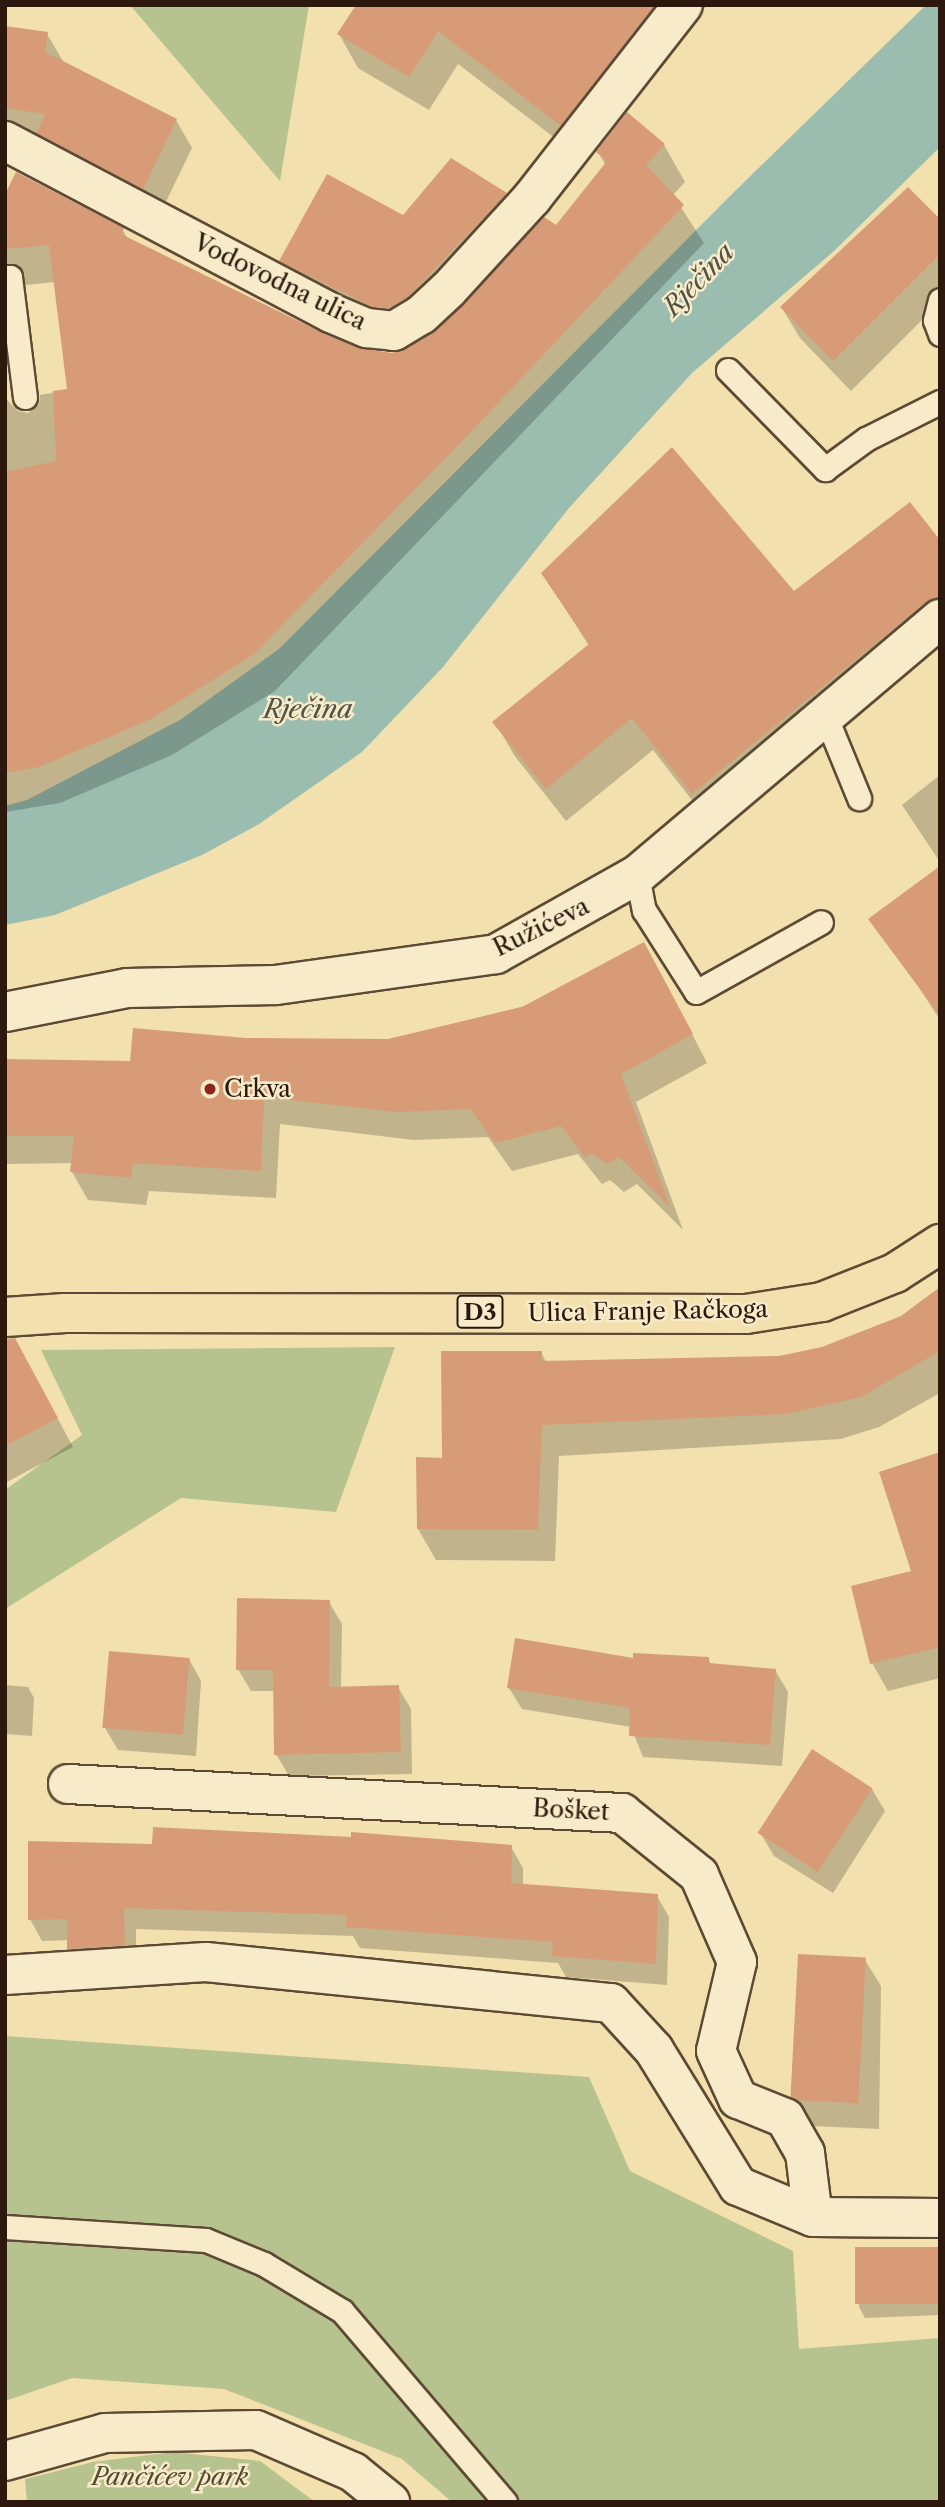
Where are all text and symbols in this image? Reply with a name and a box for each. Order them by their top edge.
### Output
street label: Vodovodna ulica [189,228,371,336]
water label: Rječina [657,237,741,323]
water label: Rječina [264,694,352,726]
street label: Ružićeva [488,892,594,962]
place label: Crkva [224,1075,291,1103]
marker: Crkva [202,1081,218,1097]
road number: D3 [456,1292,504,1331]
street label: Ulica Franje Račkoga [528,1295,768,1327]
street label: Bošket [532,1794,610,1826]
park label: Pančićev park [92,2463,248,2491]

